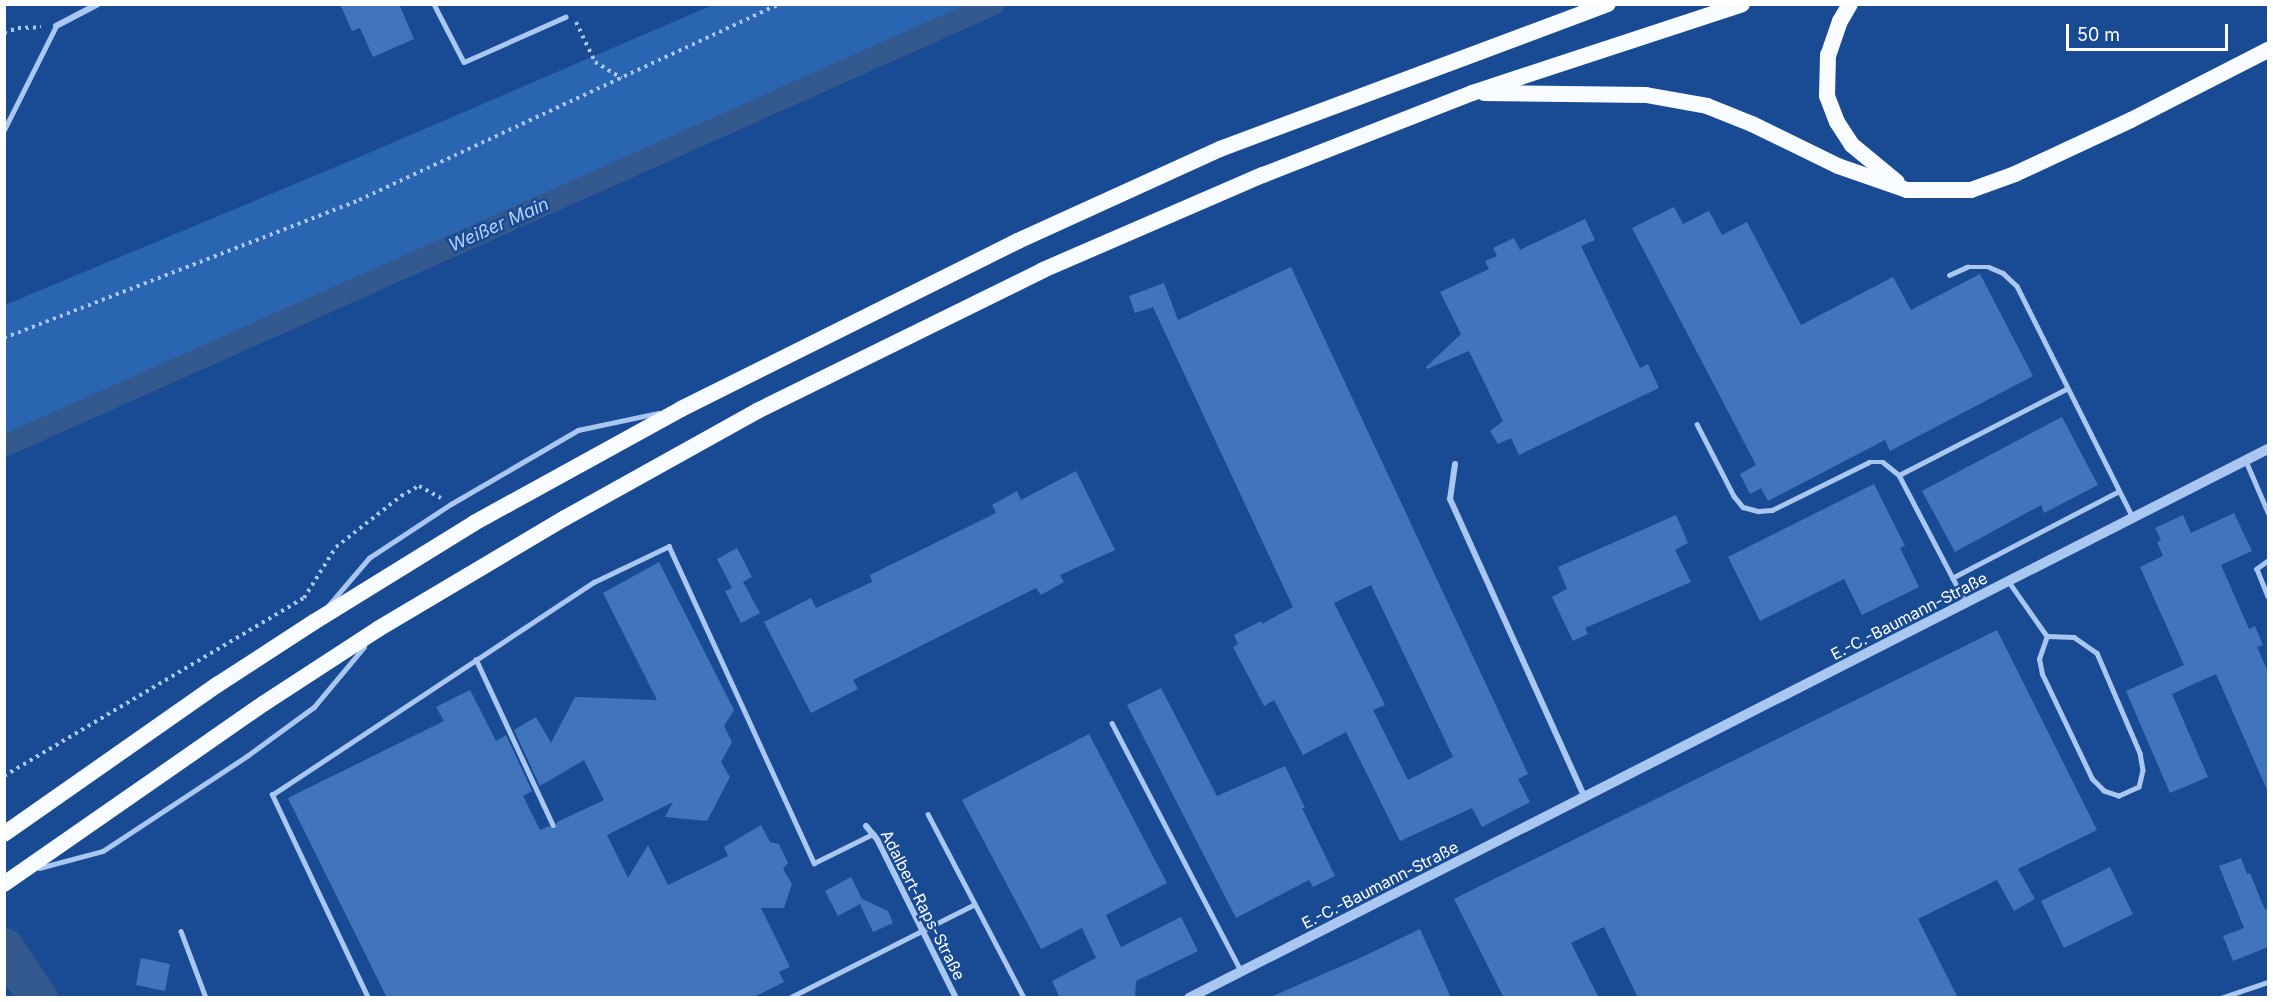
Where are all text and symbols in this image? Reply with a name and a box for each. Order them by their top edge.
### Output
scale bar [2069,12,2231,50]
text: 50 m [2077,24,2120,45]
water label: Weißer Main [446,193,552,257]
street label: E.-C.-Baumann-Straße [1828,568,1990,664]
street label: Adalbert-Raps-Straße [877,827,969,983]
street label: E.-C.-Baumann-Straße [1299,837,1461,933]

